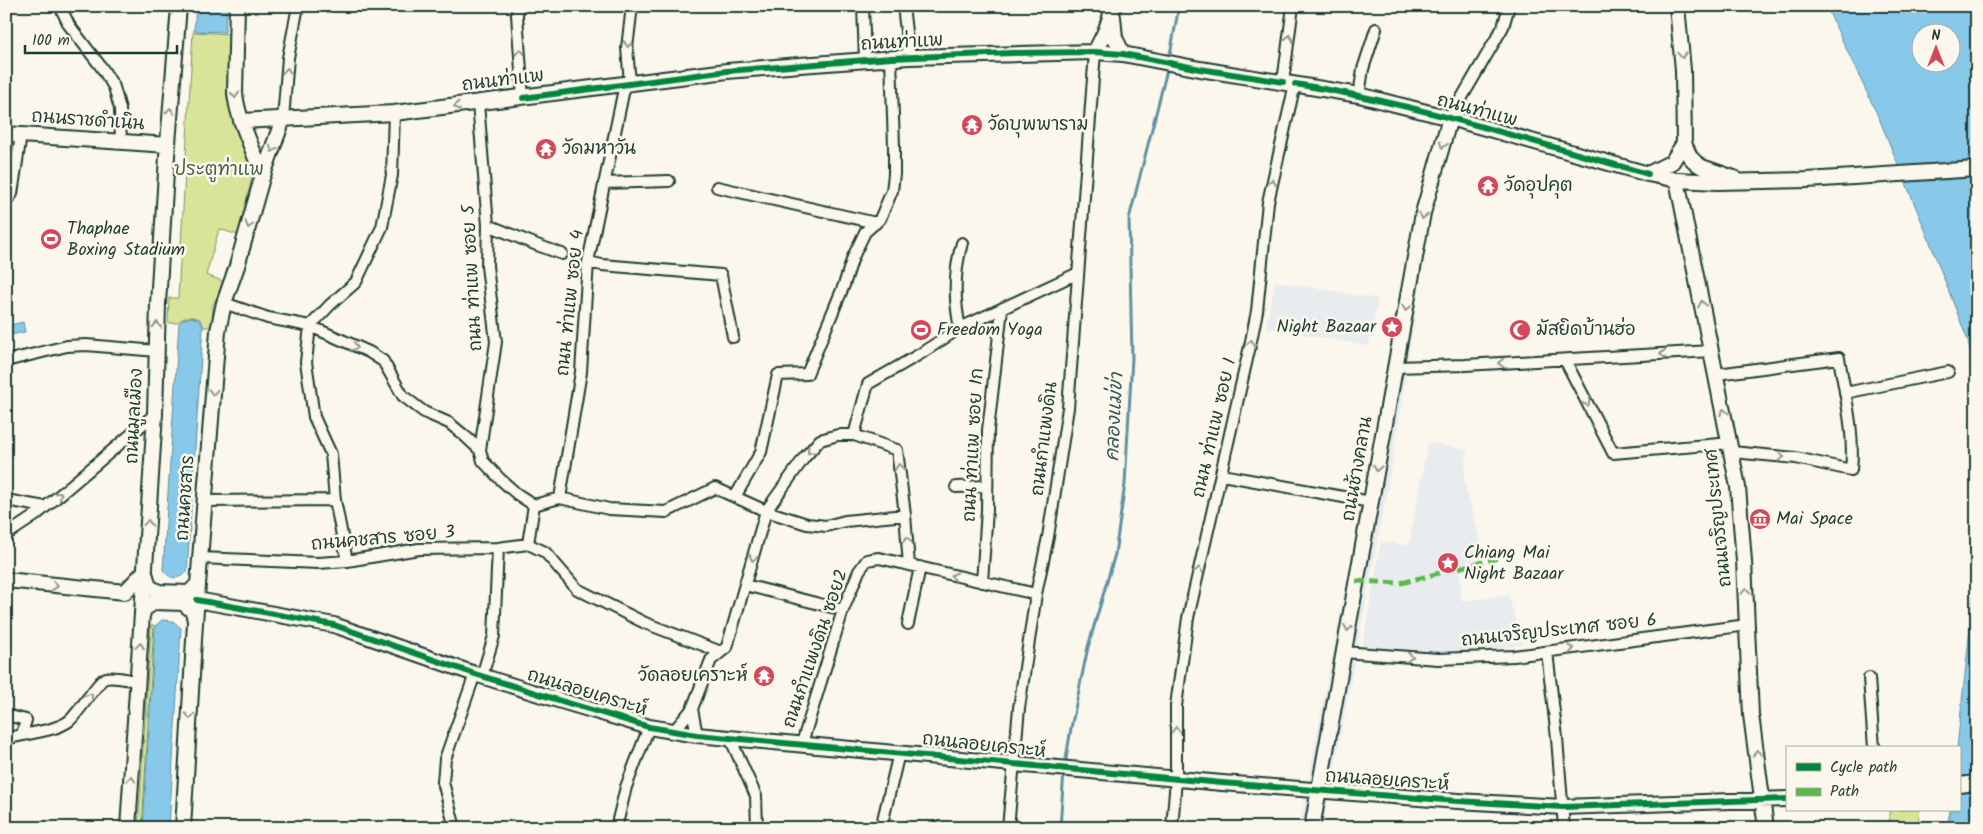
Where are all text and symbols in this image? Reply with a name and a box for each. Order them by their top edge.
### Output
scale bar [25,22,178,54]
north arrow [1910,22,1960,72]
text: N [1932,25,1941,47]
street label: ถนนท่าแพ [860,26,944,60]
text: 100 m [32,29,70,53]
one-way arrow [1283,34,1294,42]
one-way arrow [622,41,633,49]
one-way arrow [514,48,525,56]
one-way arrow [1677,51,1688,59]
street label: ถนนท่าแพ [460,62,546,100]
one-way arrow [282,67,293,75]
street label: ถนนท่าแพ [1433,86,1521,136]
one-way arrow [230,91,241,99]
one-way arrow [452,100,460,111]
street label: ถนนราชดำเนิน [30,103,146,139]
one-way arrow [165,106,176,114]
place label: วัดบุพพาราม [988,111,1088,140]
temple icon: วัดบุพพาราม [960,113,984,137]
place label: วัดมหาวัน [562,135,636,164]
temple icon: วัดมหาวัน [534,137,558,161]
one-way arrow [1438,141,1448,149]
one-way arrow [269,144,279,153]
park label: ประตูท่าแพ [174,156,264,185]
place label: วัดอุปคุต [1504,172,1573,201]
temple icon: วัดอุปคุต [1476,174,1500,198]
one-way arrow [1267,178,1277,187]
street label: ถนน ท่าแพ ซอย 5 [455,203,491,352]
one-way arrow [1418,211,1429,220]
place label: Thaphae Boxing Stadium [67,215,185,265]
one-way arrow [244,220,254,228]
sports icon: Thaphae Boxing Stadium [39,227,63,251]
street label: ถนน ท่าแพ ซอย 4 [549,228,593,378]
one-way arrow [1697,299,1708,308]
one-way arrow [1401,304,1411,312]
place label: Night Bazaar [1276,313,1377,342]
place icon: Night Bazaar [1380,315,1404,339]
place label: Freedom Yoga [937,316,1043,345]
place label: มัสยิดบ้านฮ่อ [1536,316,1636,345]
sports icon: Freedom Yoga [909,318,933,342]
mosque icon: มัสยิดบ้านฮ่อ [1508,318,1532,342]
one-way arrow [152,321,163,329]
one-way arrow [1245,339,1255,348]
one-way arrow [350,340,359,351]
one-way arrow [1659,349,1667,360]
street label: ถนน ท่าแพ ซอย 1 [1185,355,1245,501]
one-way arrow [1497,358,1505,369]
street label: ถนนมูลเมือง [118,367,152,465]
street label: ถนน ท่าแพ ซอย 1ก [955,367,993,523]
water label: คลองแม่ข่า [1098,370,1132,462]
street label: ถนนกำแพงดิน [1024,380,1066,498]
one-way arrow [207,388,218,396]
one-way arrow [1581,398,1591,407]
one-way arrow [1720,408,1730,417]
street label: ถนนช้างคลาน [1335,414,1382,524]
one-way arrow [807,445,816,454]
street label: ถนนเจริญประเทศ [1697,446,1741,588]
one-way arrow [1777,451,1785,462]
street label: ถนนคชสาร [169,454,203,542]
one-way arrow [894,462,905,470]
one-way arrow [1372,464,1382,472]
one-way arrow [53,492,62,501]
place label: Mai Space [1776,505,1853,534]
museum icon: Mai Space [1748,507,1772,531]
one-way arrow [142,518,153,526]
street label: ถนนคชสาร ซอย 3 [310,518,456,560]
one-way arrow [902,536,913,544]
place label: Chiang Mai Night Bazaar [1464,539,1565,589]
place icon: Chiang Mai Night Bazaar [1436,551,1460,575]
one-way arrow [748,554,758,562]
one-way arrow [1193,565,1204,574]
street label: ถนนกำแพงดิน ซอย2 [775,566,857,732]
one-way arrow [949,571,958,582]
one-way arrow [51,580,59,591]
one-way arrow [1740,586,1751,594]
street label: ถนนเจริญประเทศ ซอย 6 [1460,606,1658,656]
one-way arrow [1343,623,1353,632]
one-way arrow [134,641,145,649]
one-way arrow [1568,644,1576,655]
one-way arrow [1406,651,1414,662]
street label: ถนนลอยเคราะห์ [523,661,651,725]
place label: วัดลอยเคราะห์ [638,662,748,691]
temple icon: วัดลอยเคราะห์ [752,664,776,688]
one-way arrow [84,692,93,701]
one-way arrow [184,713,195,721]
street label: ถนนลอยเคราะห์ [921,725,1048,767]
one-way arrow [1171,726,1181,734]
legend [1786,746,1960,812]
one-way arrow [1752,748,1763,756]
text: Cycle path [1830,756,1897,780]
street label: ถนนลอยเคราะห์ [1324,762,1450,800]
one-way arrow [125,775,136,783]
text: Path [1830,780,1859,804]

